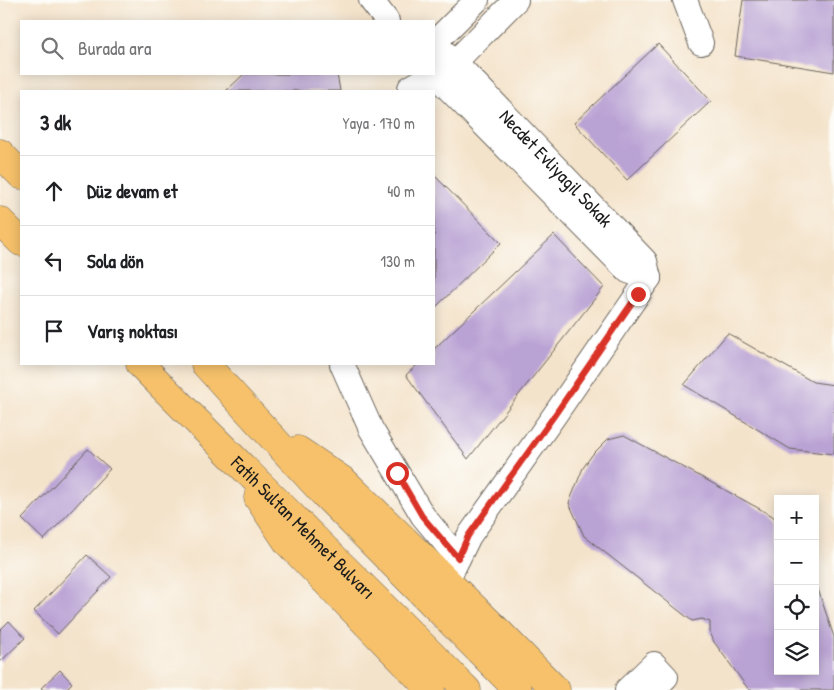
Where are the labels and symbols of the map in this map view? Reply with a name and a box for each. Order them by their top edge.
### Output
street label: Necdet Evliyagil Sokak [494,104,619,233]
route end [627,283,650,306]
street label: Fatih Sultan Mehmet Bulvarı [225,449,381,605]
route start [386,462,409,485]

